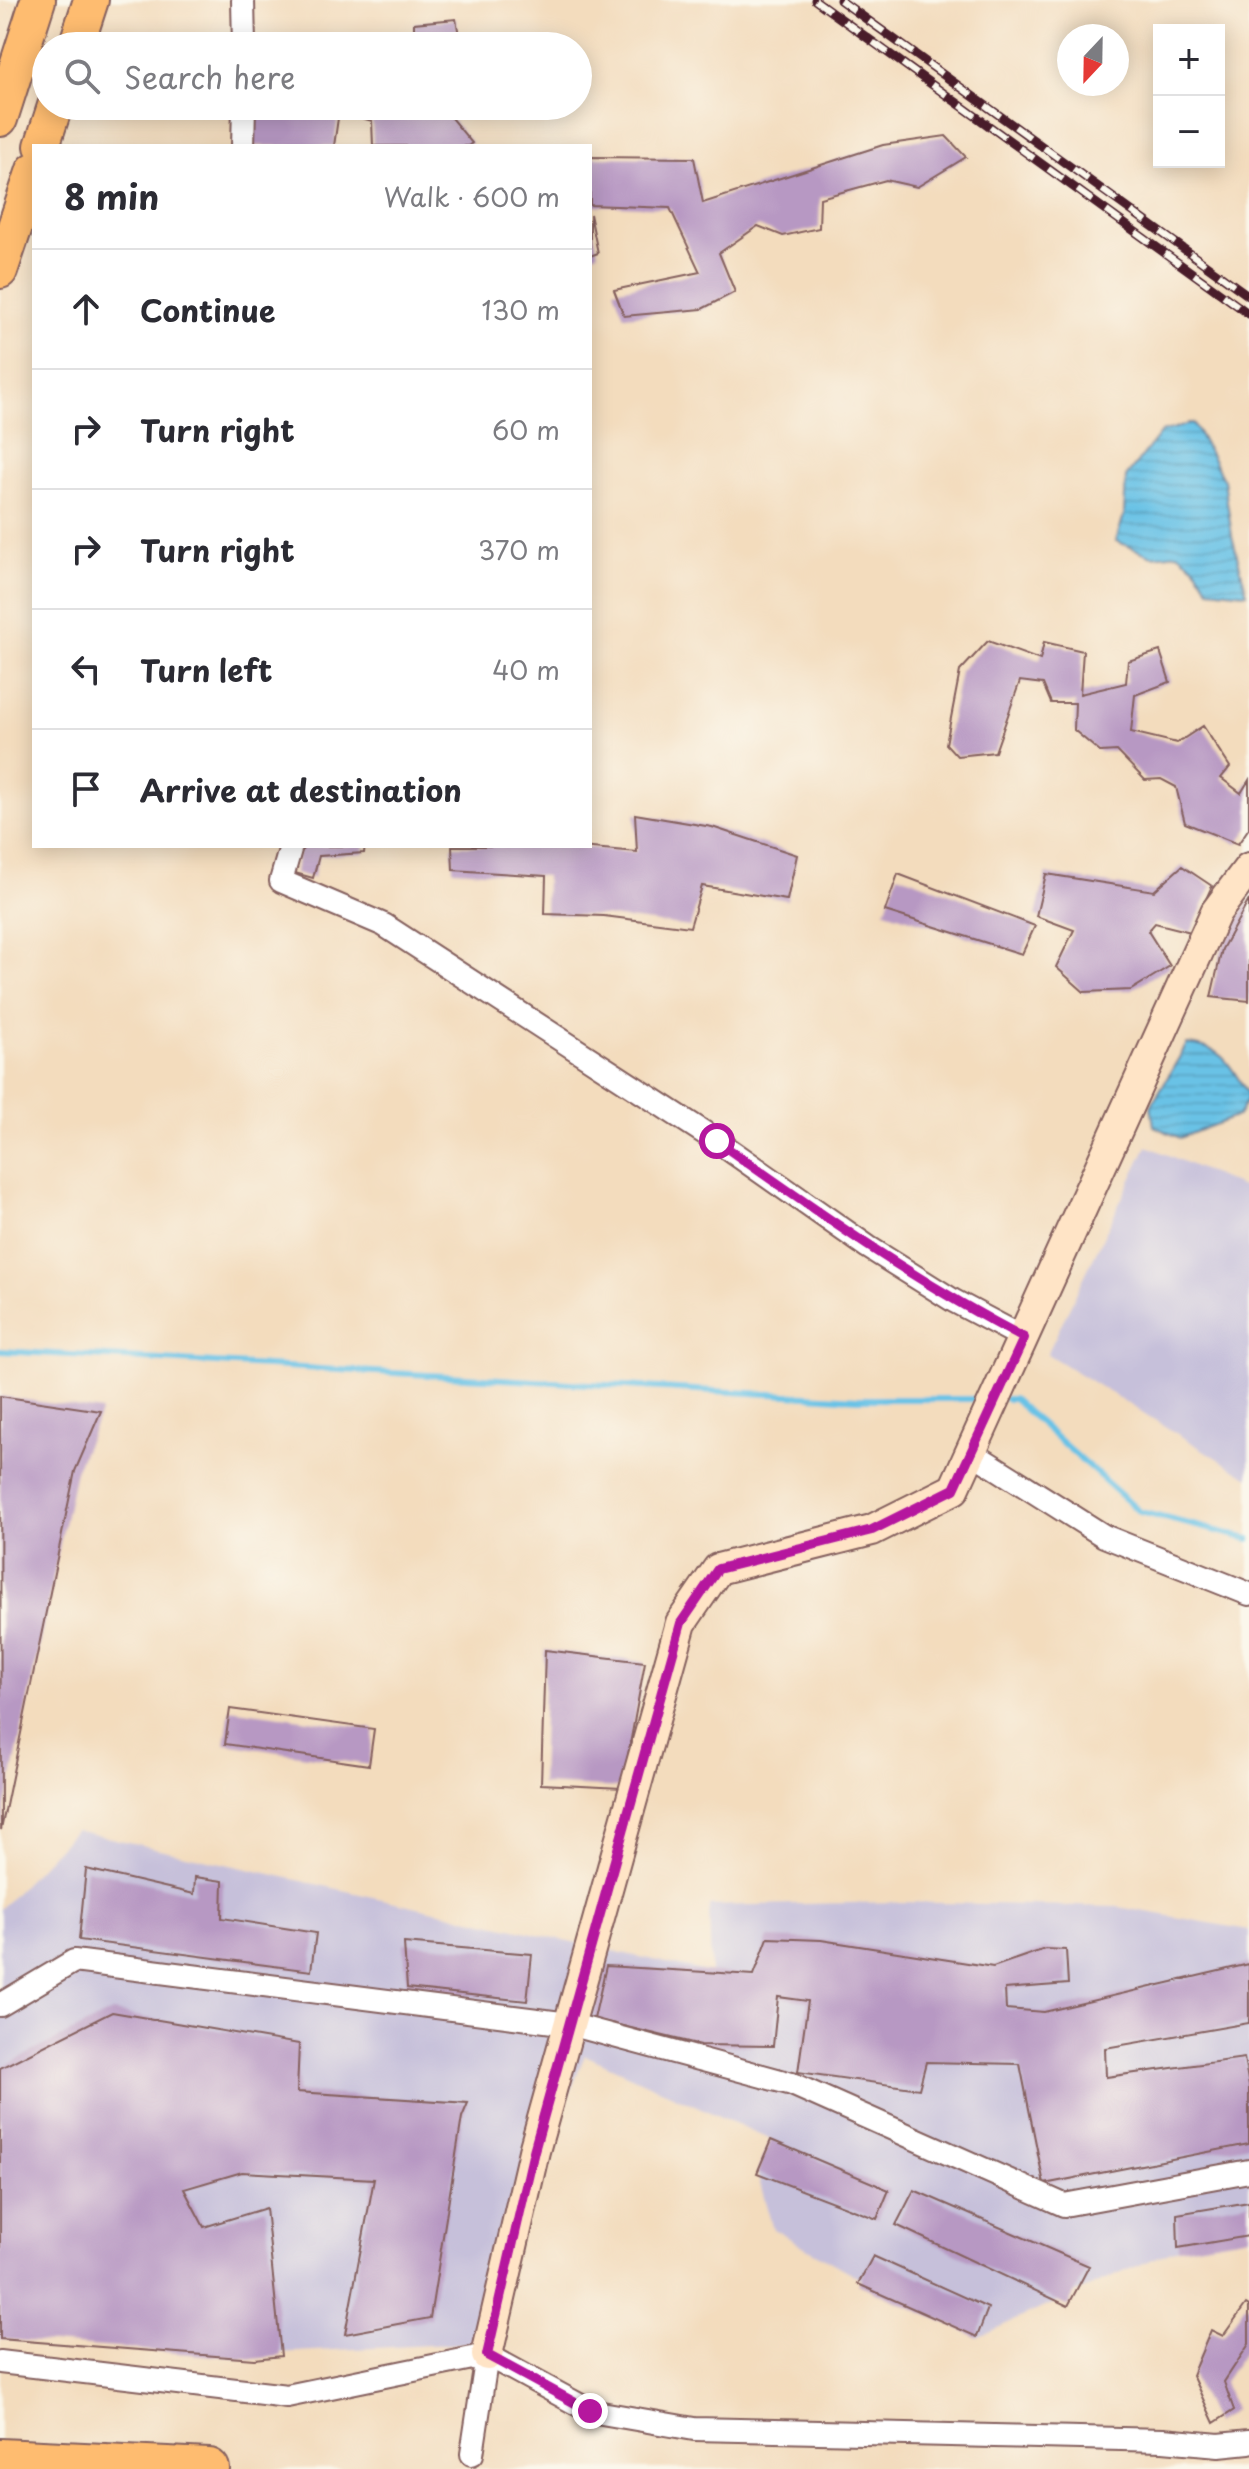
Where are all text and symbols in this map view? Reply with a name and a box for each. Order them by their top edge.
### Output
north arrow [1057,24,1129,96]
map controls [1153,24,1225,168]
button: + [1153,24,1225,96]
search box [32,32,592,120]
icon: search [60,54,104,98]
text: Search here [124,54,296,99]
button: − [1153,96,1225,168]
text: 8 min [64,170,159,222]
text: Walk · 600 m [384,177,560,216]
icon: ahead [64,287,108,331]
text: Continue [140,287,275,332]
text: 130 m [481,290,560,329]
icon: right [64,407,108,451]
text: Turn right [140,407,295,452]
text: 60 m [492,410,560,449]
icon: right [64,527,108,571]
text: Turn right [140,527,295,572]
text: 370 m [478,530,560,569]
icon: left [64,647,108,691]
text: Turn left [140,647,272,692]
text: 40 m [492,650,560,689]
icon: arrive [64,767,108,811]
text: Arrive at destination [140,767,462,812]
route start [699,1123,735,1159]
route end [572,2393,608,2429]

